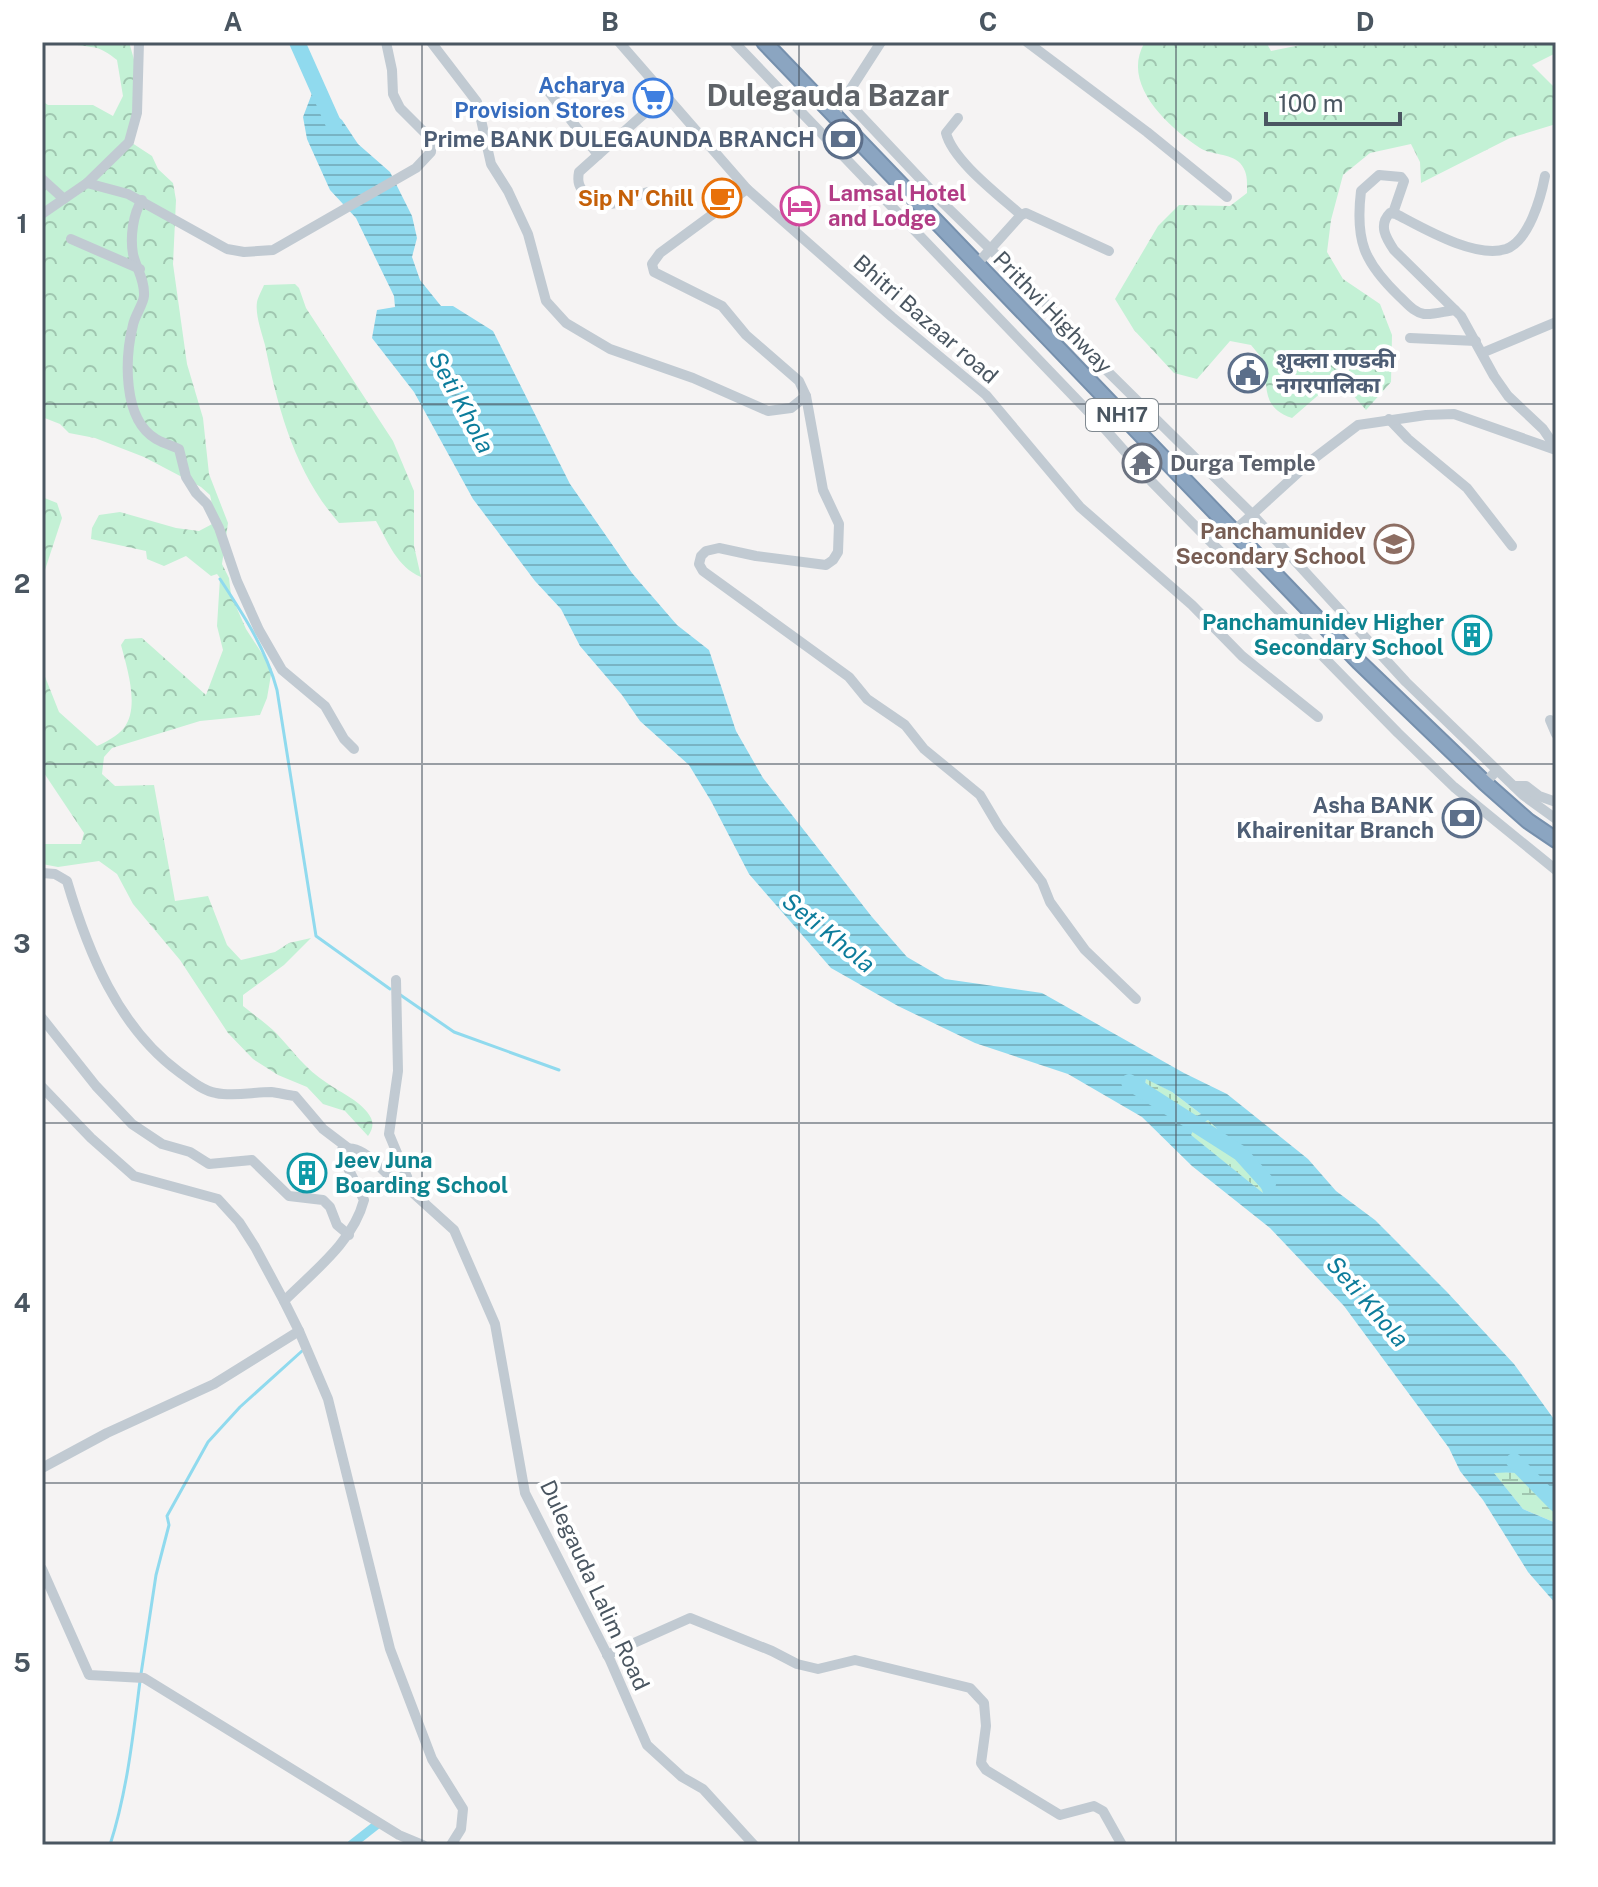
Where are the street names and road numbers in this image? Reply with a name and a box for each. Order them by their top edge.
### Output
street label: Prithvi Highway [988,246,1118,379]
street label: Bhitri Bazaar road [849,249,1003,389]
road number: NH17 [1086,399,1158,431]
street label: Dulegauda Lalim Road [535,1476,655,1694]

